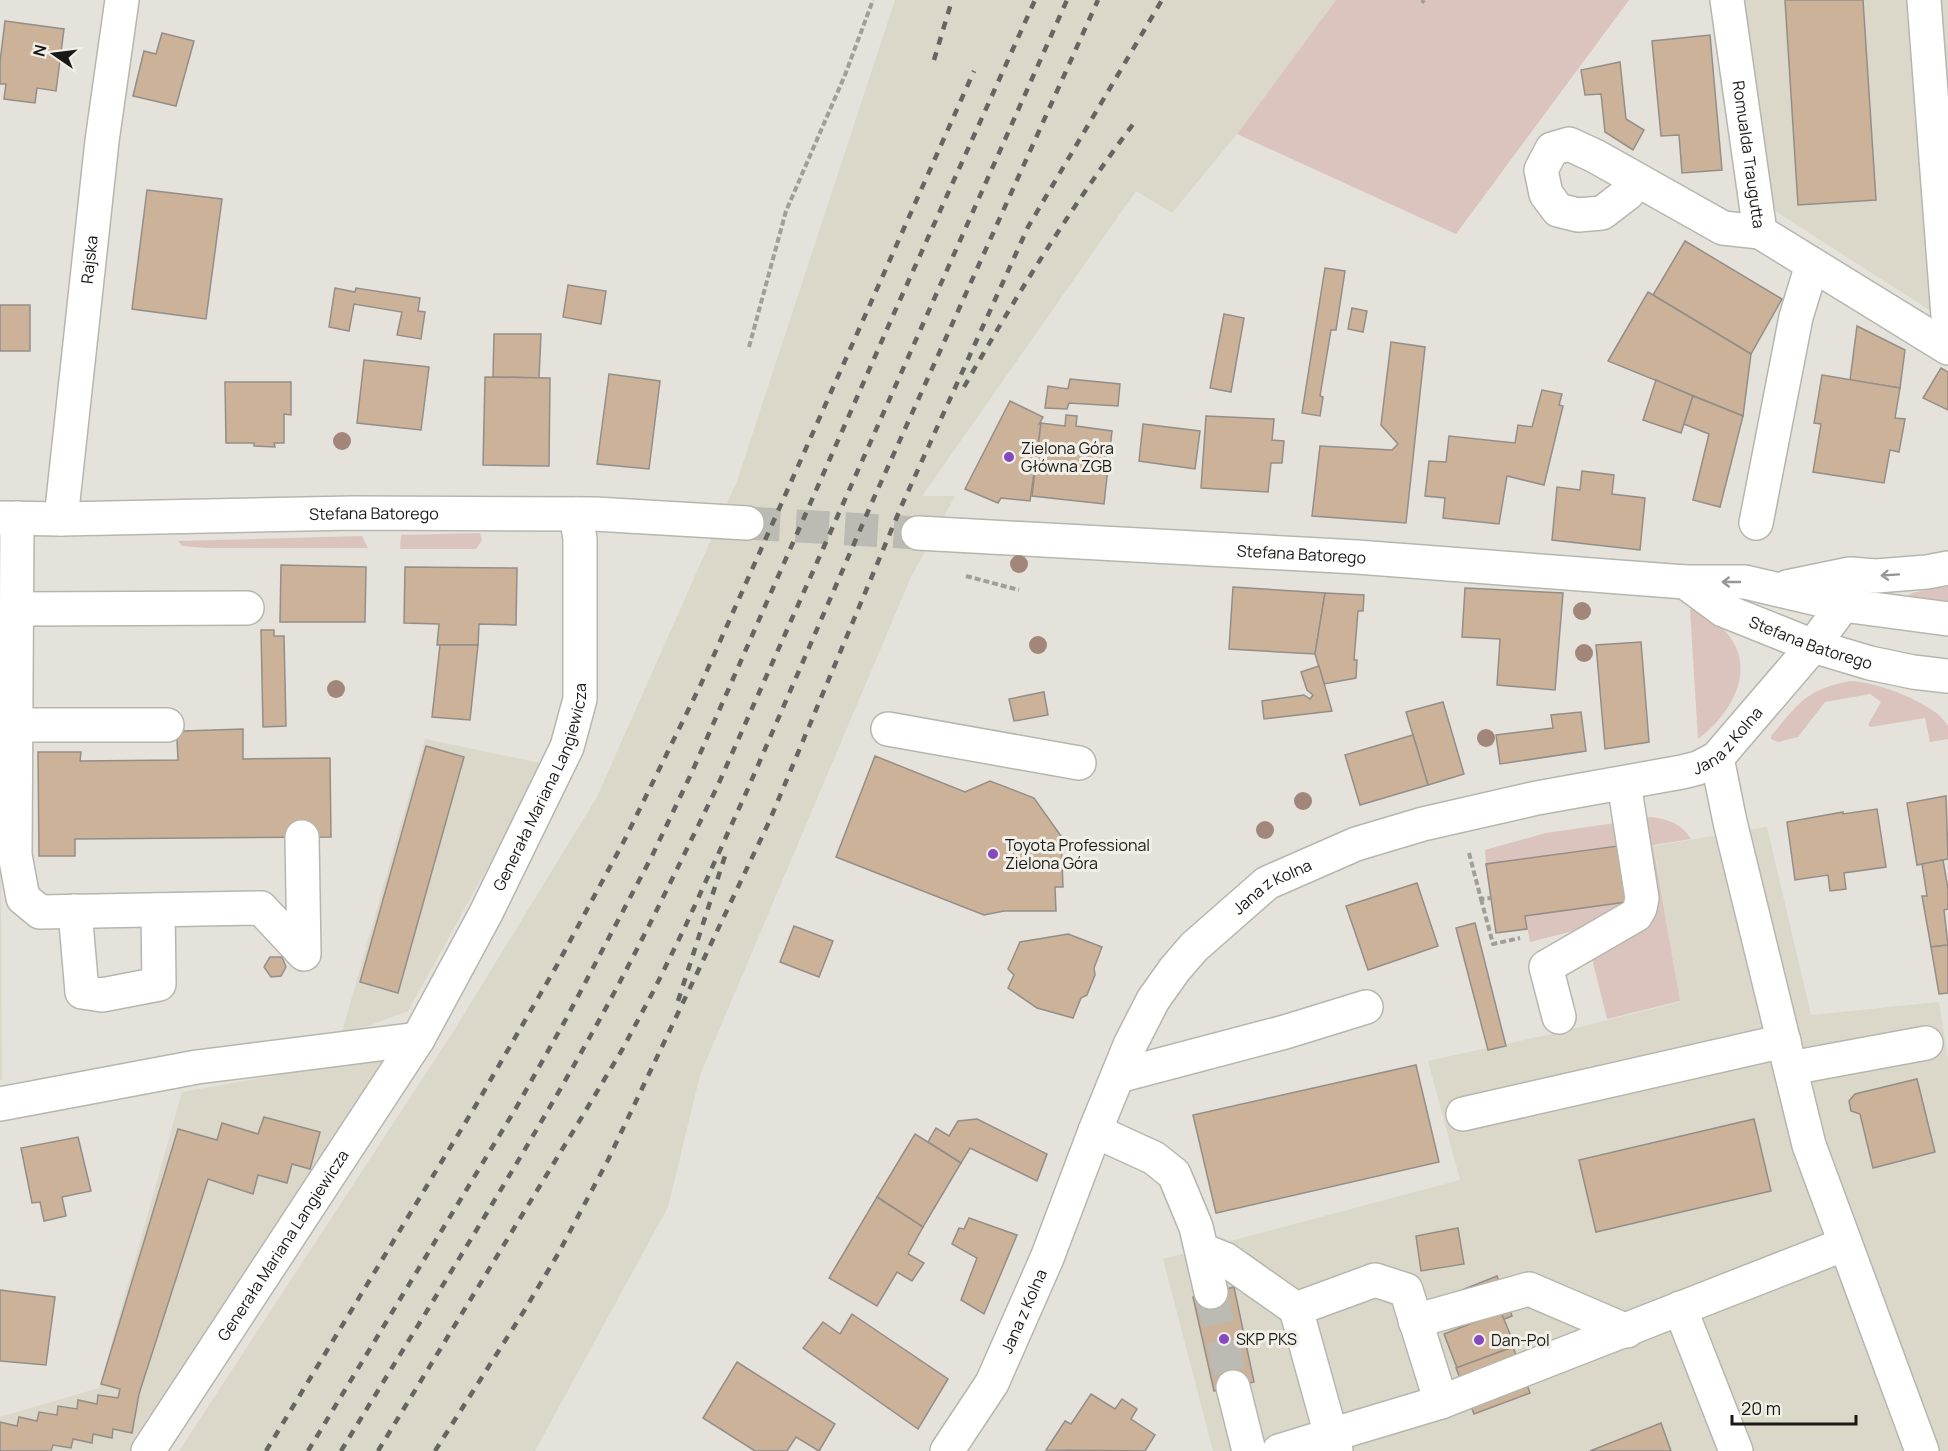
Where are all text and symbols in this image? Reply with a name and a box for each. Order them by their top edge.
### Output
north arrow [24,24,84,84]
text: N [27,42,52,59]
street label: Romualda Traugutta [1728,79,1770,230]
street label: Rajska [76,234,103,285]
place label: Zielona Góra Główna ZGB [1021,437,1114,477]
marker: Zielona Góra Główna ZGB [1002,450,1016,464]
street label: Stefana Batorego [309,502,439,525]
street label: Stefana Batorego [1236,539,1367,569]
one-way arrow [1881,569,1901,580]
one-way arrow [1722,576,1742,588]
street label: Stefana Batorego [1746,611,1875,674]
street label: Generała Mariana Langiewicza [488,683,591,894]
street label: Jana z Kolna [1691,702,1767,780]
place label: Toyota Professional Zielona Góra [1005,834,1150,874]
marker: Toyota Professional Zielona Góra [986,847,1000,861]
street label: Jana z Kolna [1228,854,1315,919]
street label: Generała Mariana Langiewicza [212,1145,354,1345]
street label: Jana z Kolna [995,1266,1052,1357]
place label: SKP PKS [1236,1328,1297,1350]
place label: Dan-Pol [1491,1329,1550,1351]
marker: SKP PKS [1217,1332,1231,1346]
marker: Dan-Pol [1472,1333,1486,1347]
scale bar [1732,1388,1856,1426]
text: 20 m [1741,1396,1781,1420]

